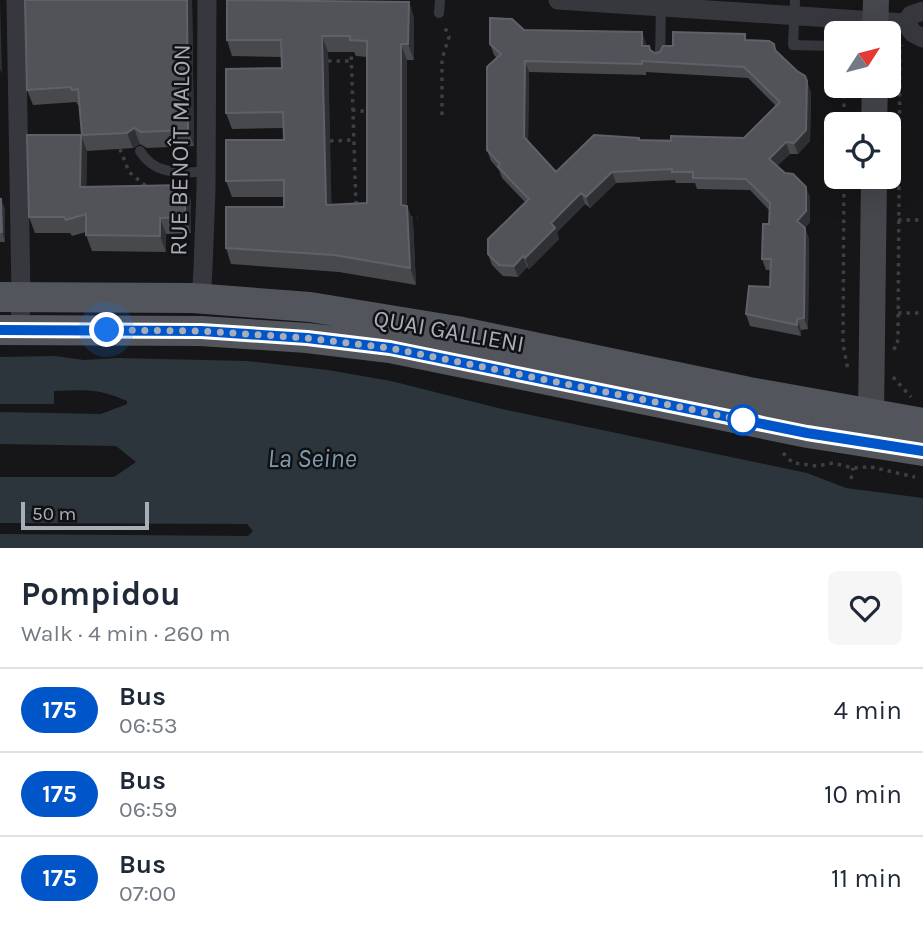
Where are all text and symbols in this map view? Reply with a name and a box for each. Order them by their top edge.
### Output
north arrow [824,21,901,98]
map controls [824,21,901,189]
street label: RUE BENOÎT MALON [164,44,196,256]
button: locate [824,112,901,189]
street label: QUAI GALLIENI [371,304,527,358]
your location [89,312,124,347]
unlabelled marker [728,405,758,435]
water label: La Seine [268,443,356,474]
scale bar [21,499,149,531]
text: 50 m [32,503,76,525]
button: heart [828,571,902,645]
text: Pompidou [21,575,181,613]
text: Walk · 4 min · 260 m [21,620,231,647]
text: Bus [119,681,166,712]
text: 4 min [834,695,902,726]
text: 175 [42,696,77,724]
text: 06:53 [119,712,178,739]
text: Bus [119,765,166,796]
text: 10 min [824,779,902,810]
text: 175 [42,780,77,808]
text: 06:59 [119,796,177,823]
text: Bus [119,849,166,880]
text: 11 min [831,863,902,894]
text: 175 [42,864,77,892]
text: 07:00 [119,880,176,907]

